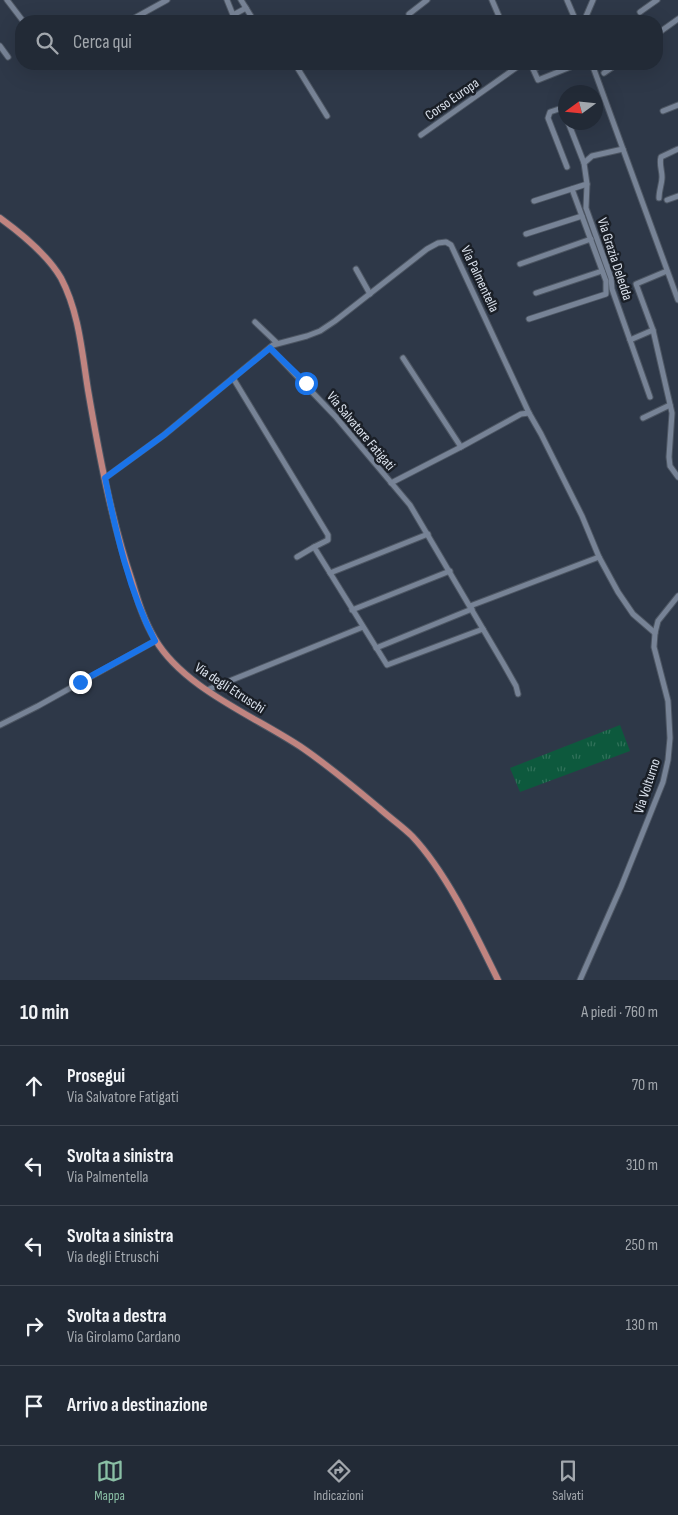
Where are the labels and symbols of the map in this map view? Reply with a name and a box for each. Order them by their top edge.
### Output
street label: Corso Europa [422,74,482,124]
north arrow [558,85,603,130]
street label: Via Grazia Deledda [594,216,636,302]
street label: Via Palmentella [457,243,503,315]
route start [295,372,318,395]
street label: Via Salvatore Fatigati [323,388,399,474]
street label: Via degli Etruschi [192,659,268,717]
route end [69,671,92,694]
street label: Via Volturno [630,756,664,816]

